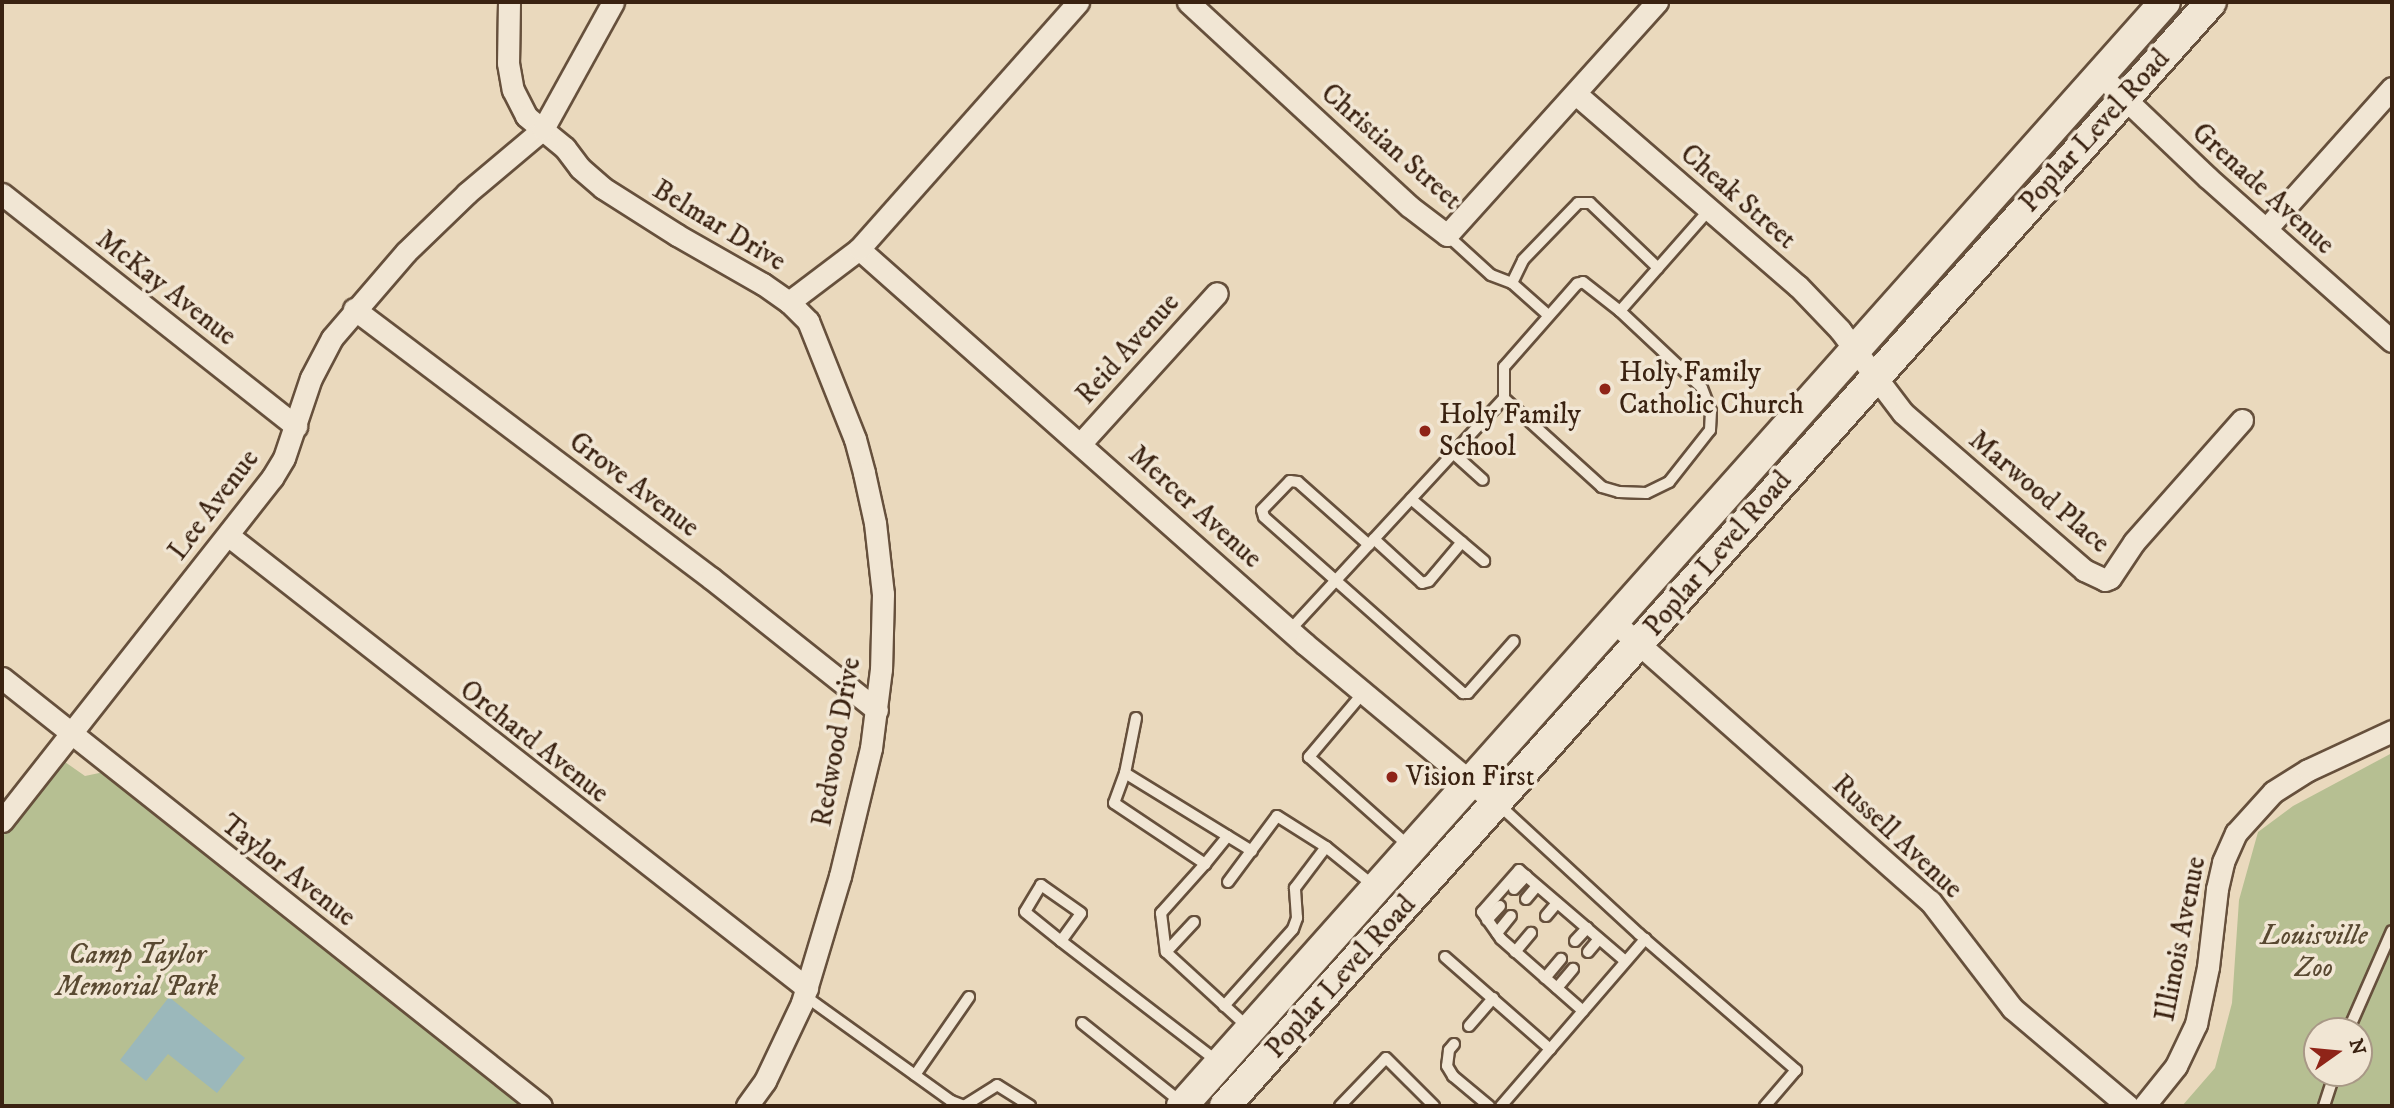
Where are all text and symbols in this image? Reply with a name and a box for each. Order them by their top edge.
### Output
street label: Poplar Level Road [2013,42,2177,220]
street label: Christian Street [1314,77,1468,217]
street label: Grenade Avenue [2185,116,2341,262]
street label: Cheak Street [1673,137,1803,257]
street label: Belmar Drive [646,173,792,279]
street label: McKay Avenue [89,223,243,353]
street label: Reid Avenue [1069,286,1187,412]
place label: Holy Family Catholic Church [1619,356,1804,422]
marker: Holy Family Catholic Church [1597,381,1613,397]
place label: Holy Family School [1439,398,1581,464]
marker: Holy Family School [1417,423,1433,439]
street label: Marwood Place [1962,423,2116,561]
street label: Grove Avenue [562,425,706,545]
street label: Mercer Avenue [1121,438,1269,576]
street label: Lee Avenue [161,443,267,567]
street label: Poplar Level Road [1637,464,1799,644]
street label: Redwood Drive [806,655,868,829]
street label: Orchard Avenue [453,673,615,811]
place label: Vision First [1406,760,1535,794]
street label: Russell Avenue [1825,768,1969,906]
marker: Vision First [1384,769,1400,785]
street label: Taylor Avenue [214,808,362,934]
street label: Illinois Avenue [2149,854,2213,1024]
street label: Poplar Level Road [1259,888,1423,1066]
park label: Louisville Zoo [2260,919,2368,985]
park label: Camp Taylor Memorial Park [56,938,218,1004]
north arrow [2303,1017,2373,1087]
text: N [2344,1036,2370,1057]

